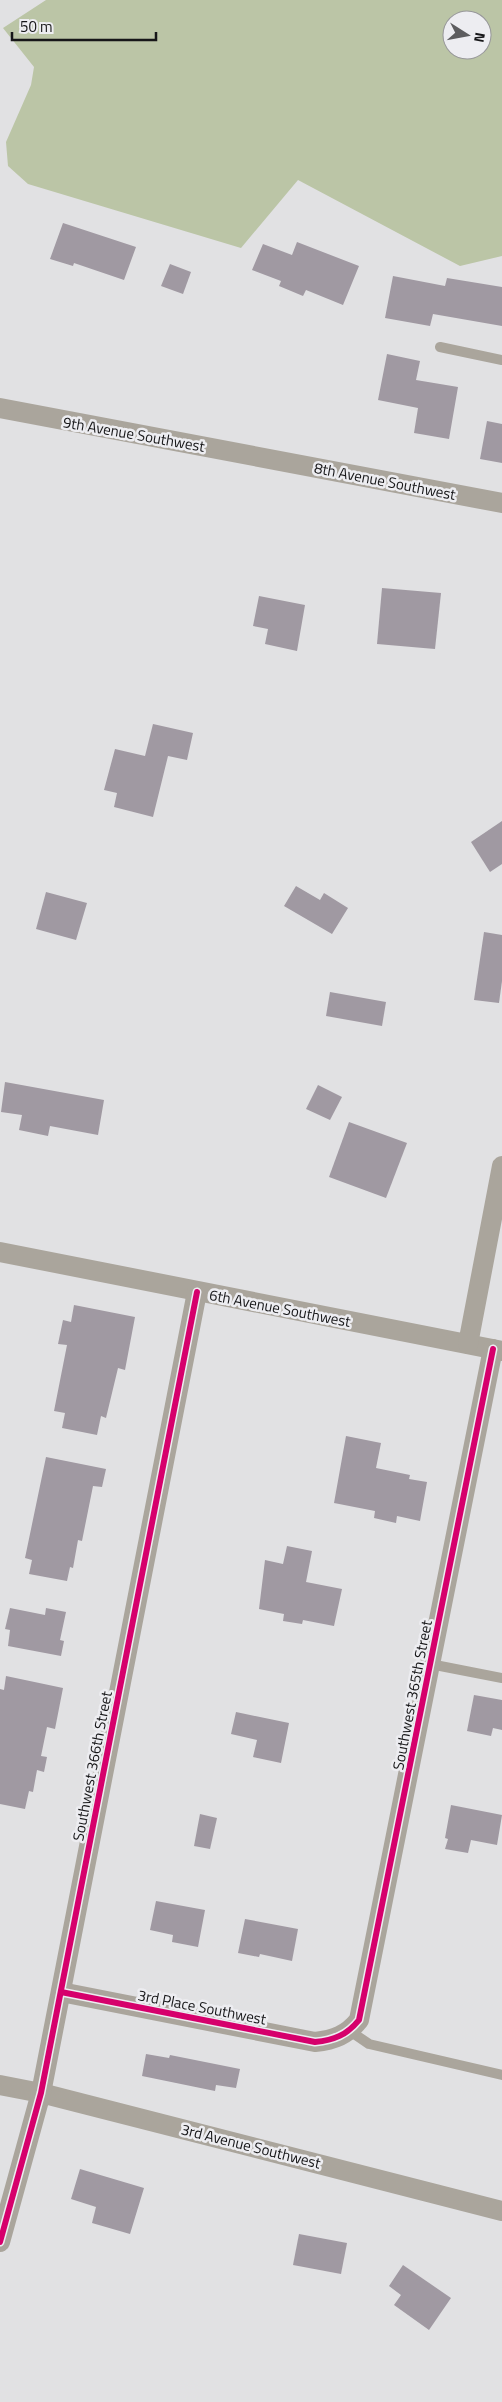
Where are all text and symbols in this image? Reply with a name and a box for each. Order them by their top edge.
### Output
scale bar [12,10,156,42]
north arrow [442,10,492,60]
text: 50 m [20,15,53,38]
text: N [469,31,491,44]
street label: 9th Avenue Southwest [61,410,207,458]
street label: 8th Avenue Southwest [312,456,458,506]
street label: 6th Avenue Southwest [207,1283,353,1333]
street label: Southwest 365th Street [386,1617,438,1772]
street label: Southwest 366th Street [66,1688,118,1843]
street label: 3rd Place Southwest [136,1983,269,2031]
street label: 3rd Avenue Southwest [179,2118,324,2175]

